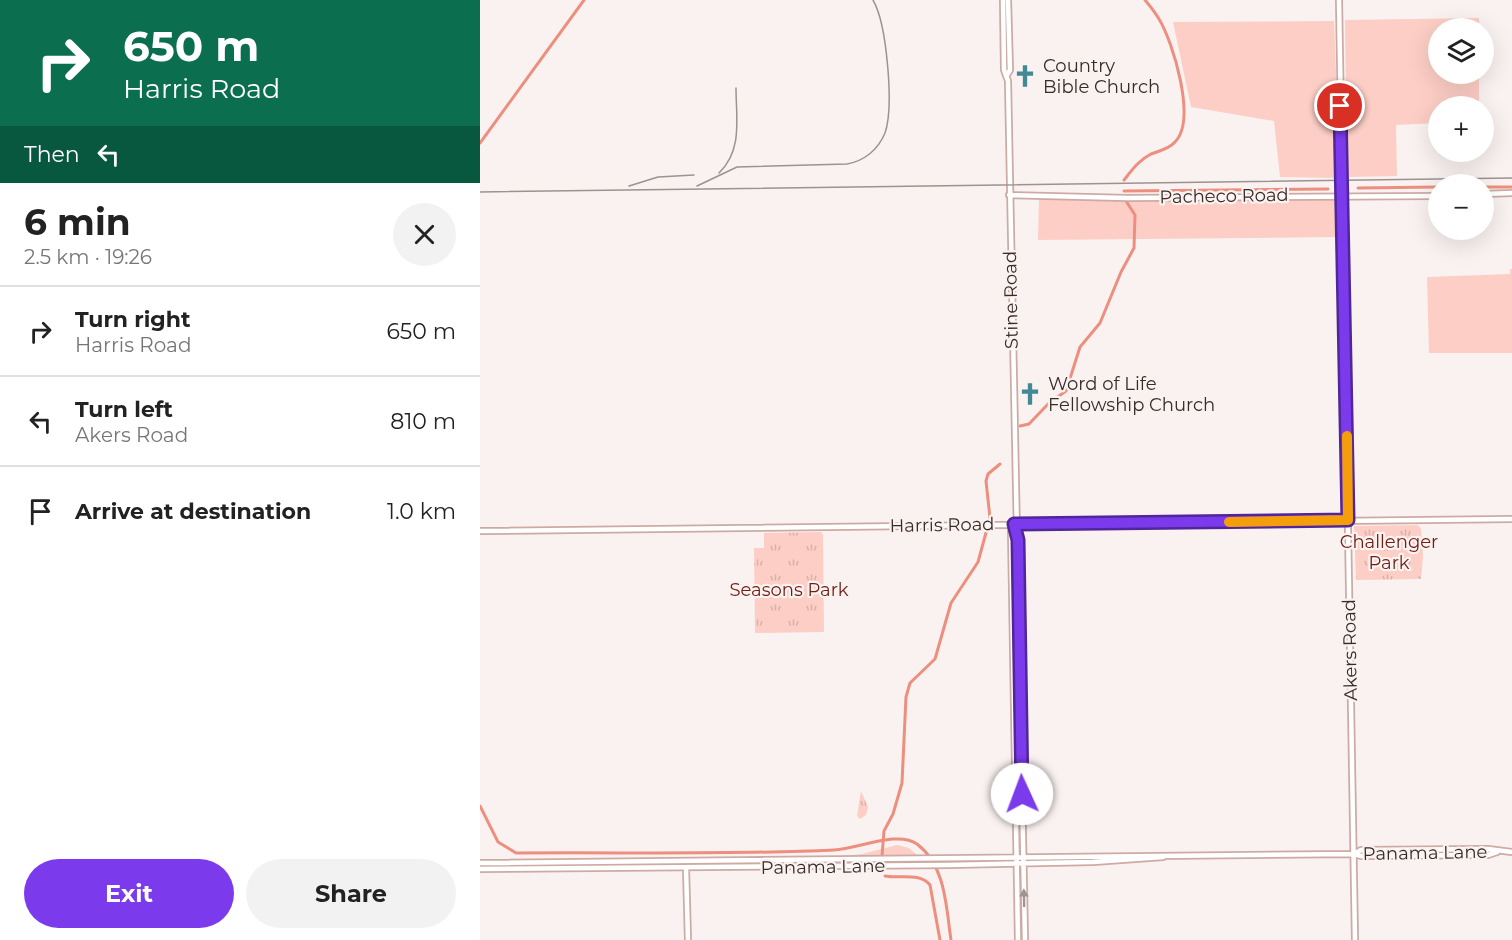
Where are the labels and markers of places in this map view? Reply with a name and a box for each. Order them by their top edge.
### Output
place label: Country Bible Church [1043,55,1160,98]
church icon: Country Bible Church [1012,63,1038,89]
pin [1314,80,1365,131]
place label: Word of Life Fellowship Church [1048,373,1215,416]
church icon: Word of Life Fellowship Church [1017,381,1043,407]

